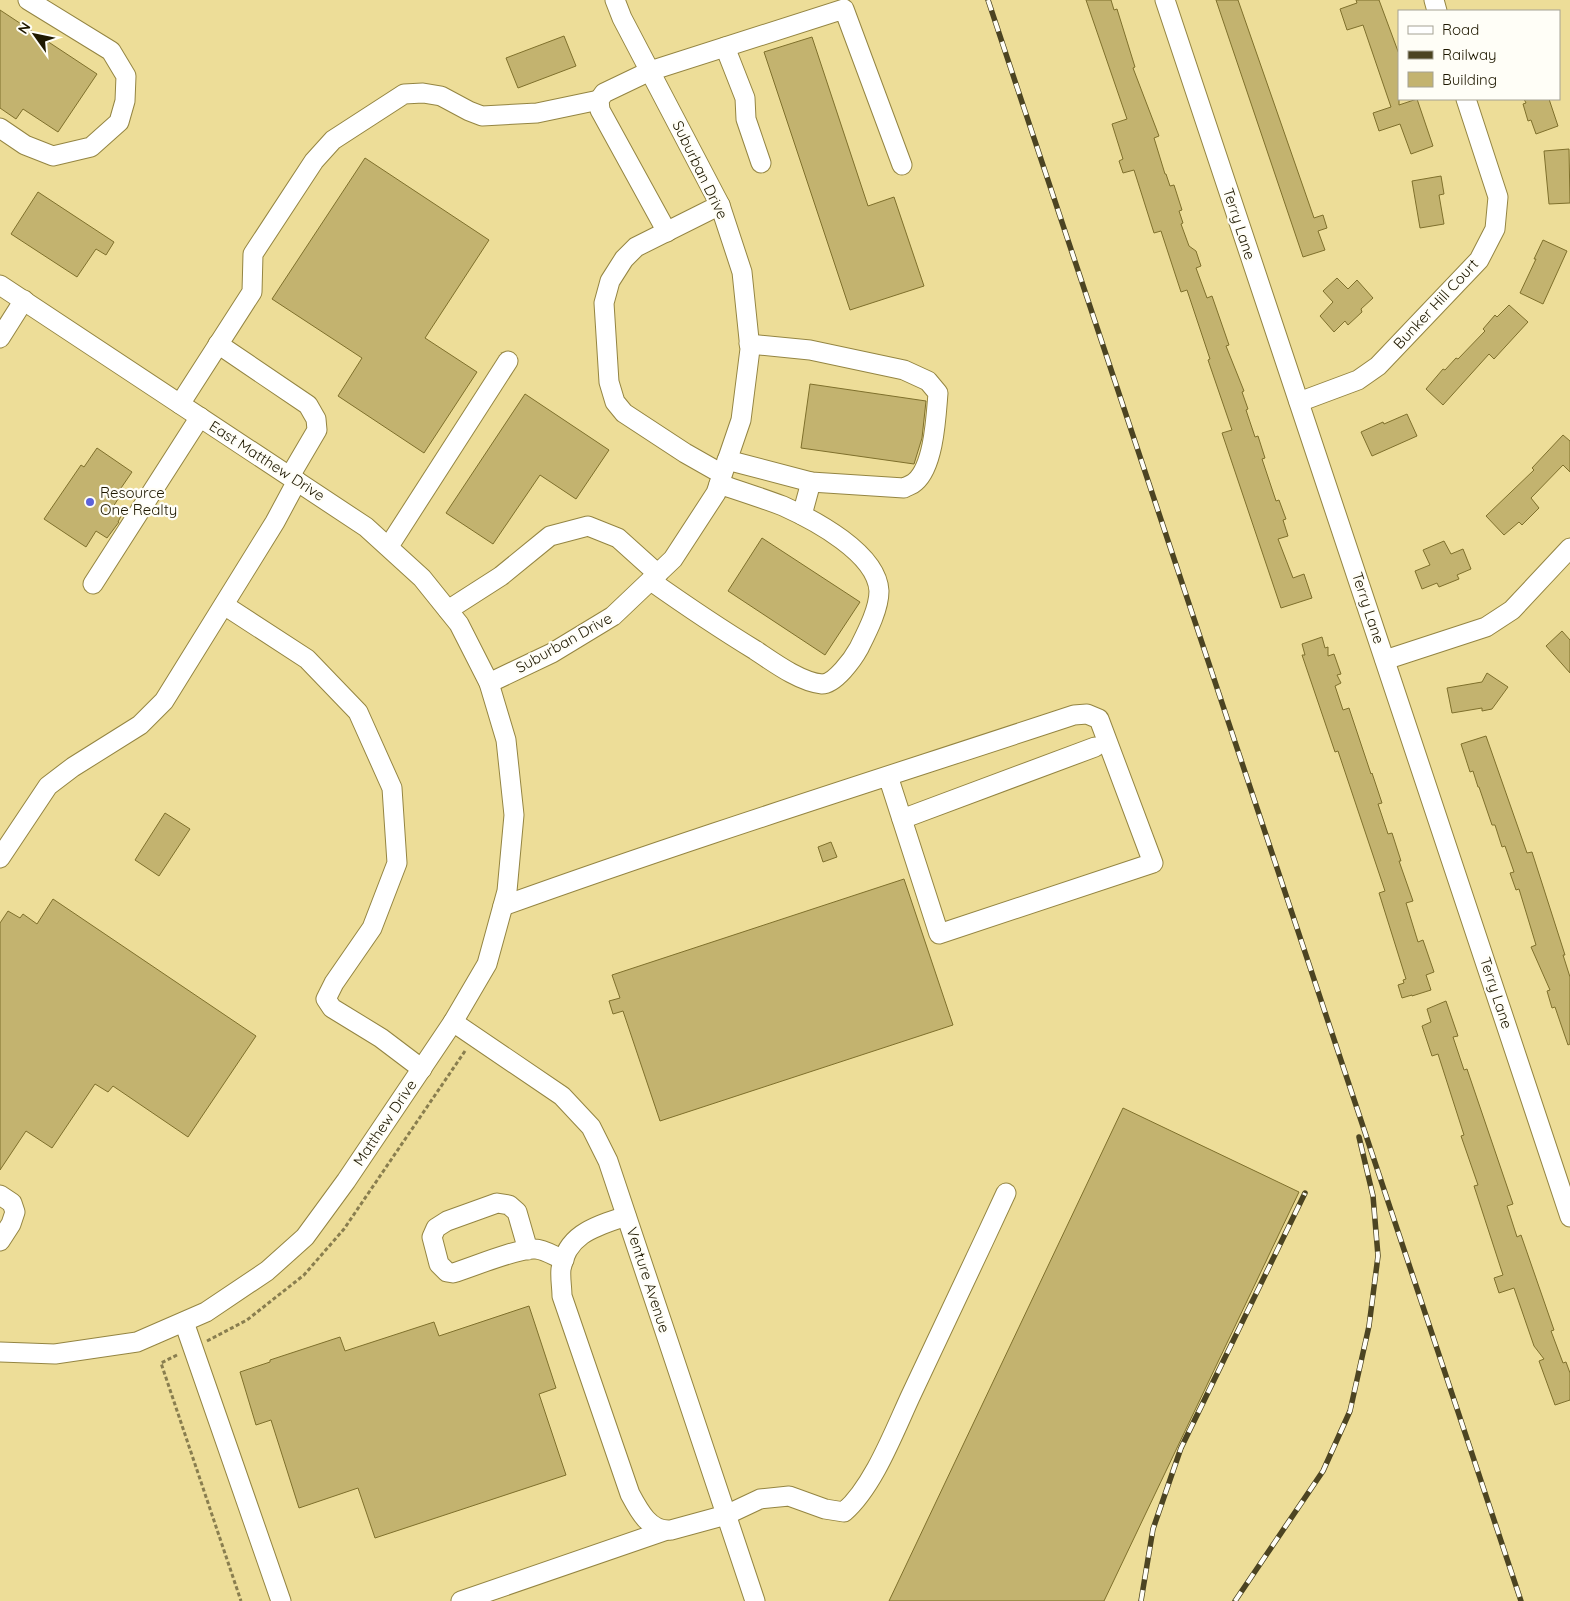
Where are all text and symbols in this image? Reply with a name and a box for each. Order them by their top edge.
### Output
north arrow [10,10,60,60]
legend [1398,10,1560,100]
text: N [14,19,34,37]
text: Road [1442,20,1479,39]
text: Railway [1442,45,1497,64]
text: Building [1442,70,1497,89]
street label: Suburban Drive [668,117,733,222]
street label: Terry Lane [1219,186,1260,262]
street label: Bunker Hill Court [1389,255,1482,353]
street label: East Matthew Drive [206,416,329,505]
place label: Resource One Realty [100,483,177,519]
marker: Resource One Realty [84,496,96,508]
street label: Terry Lane [1348,570,1389,646]
street label: Suburban Drive [512,608,615,677]
street label: Terry Lane [1476,955,1517,1031]
street label: Matthew Drive [349,1076,420,1170]
street label: Venture Avenue [622,1225,674,1335]

